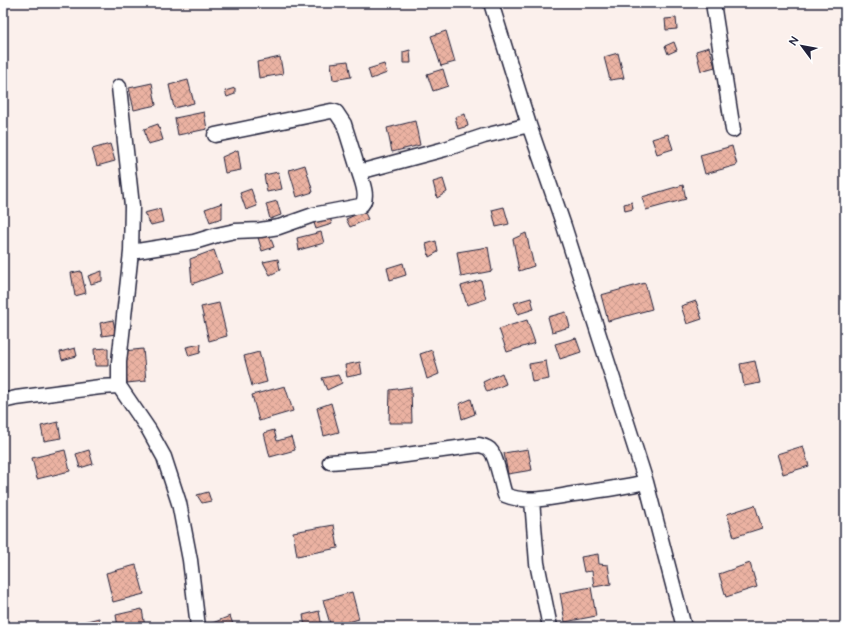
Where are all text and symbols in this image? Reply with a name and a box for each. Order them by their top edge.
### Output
north arrow [782,26,822,66]
text: N [786,34,802,48]

